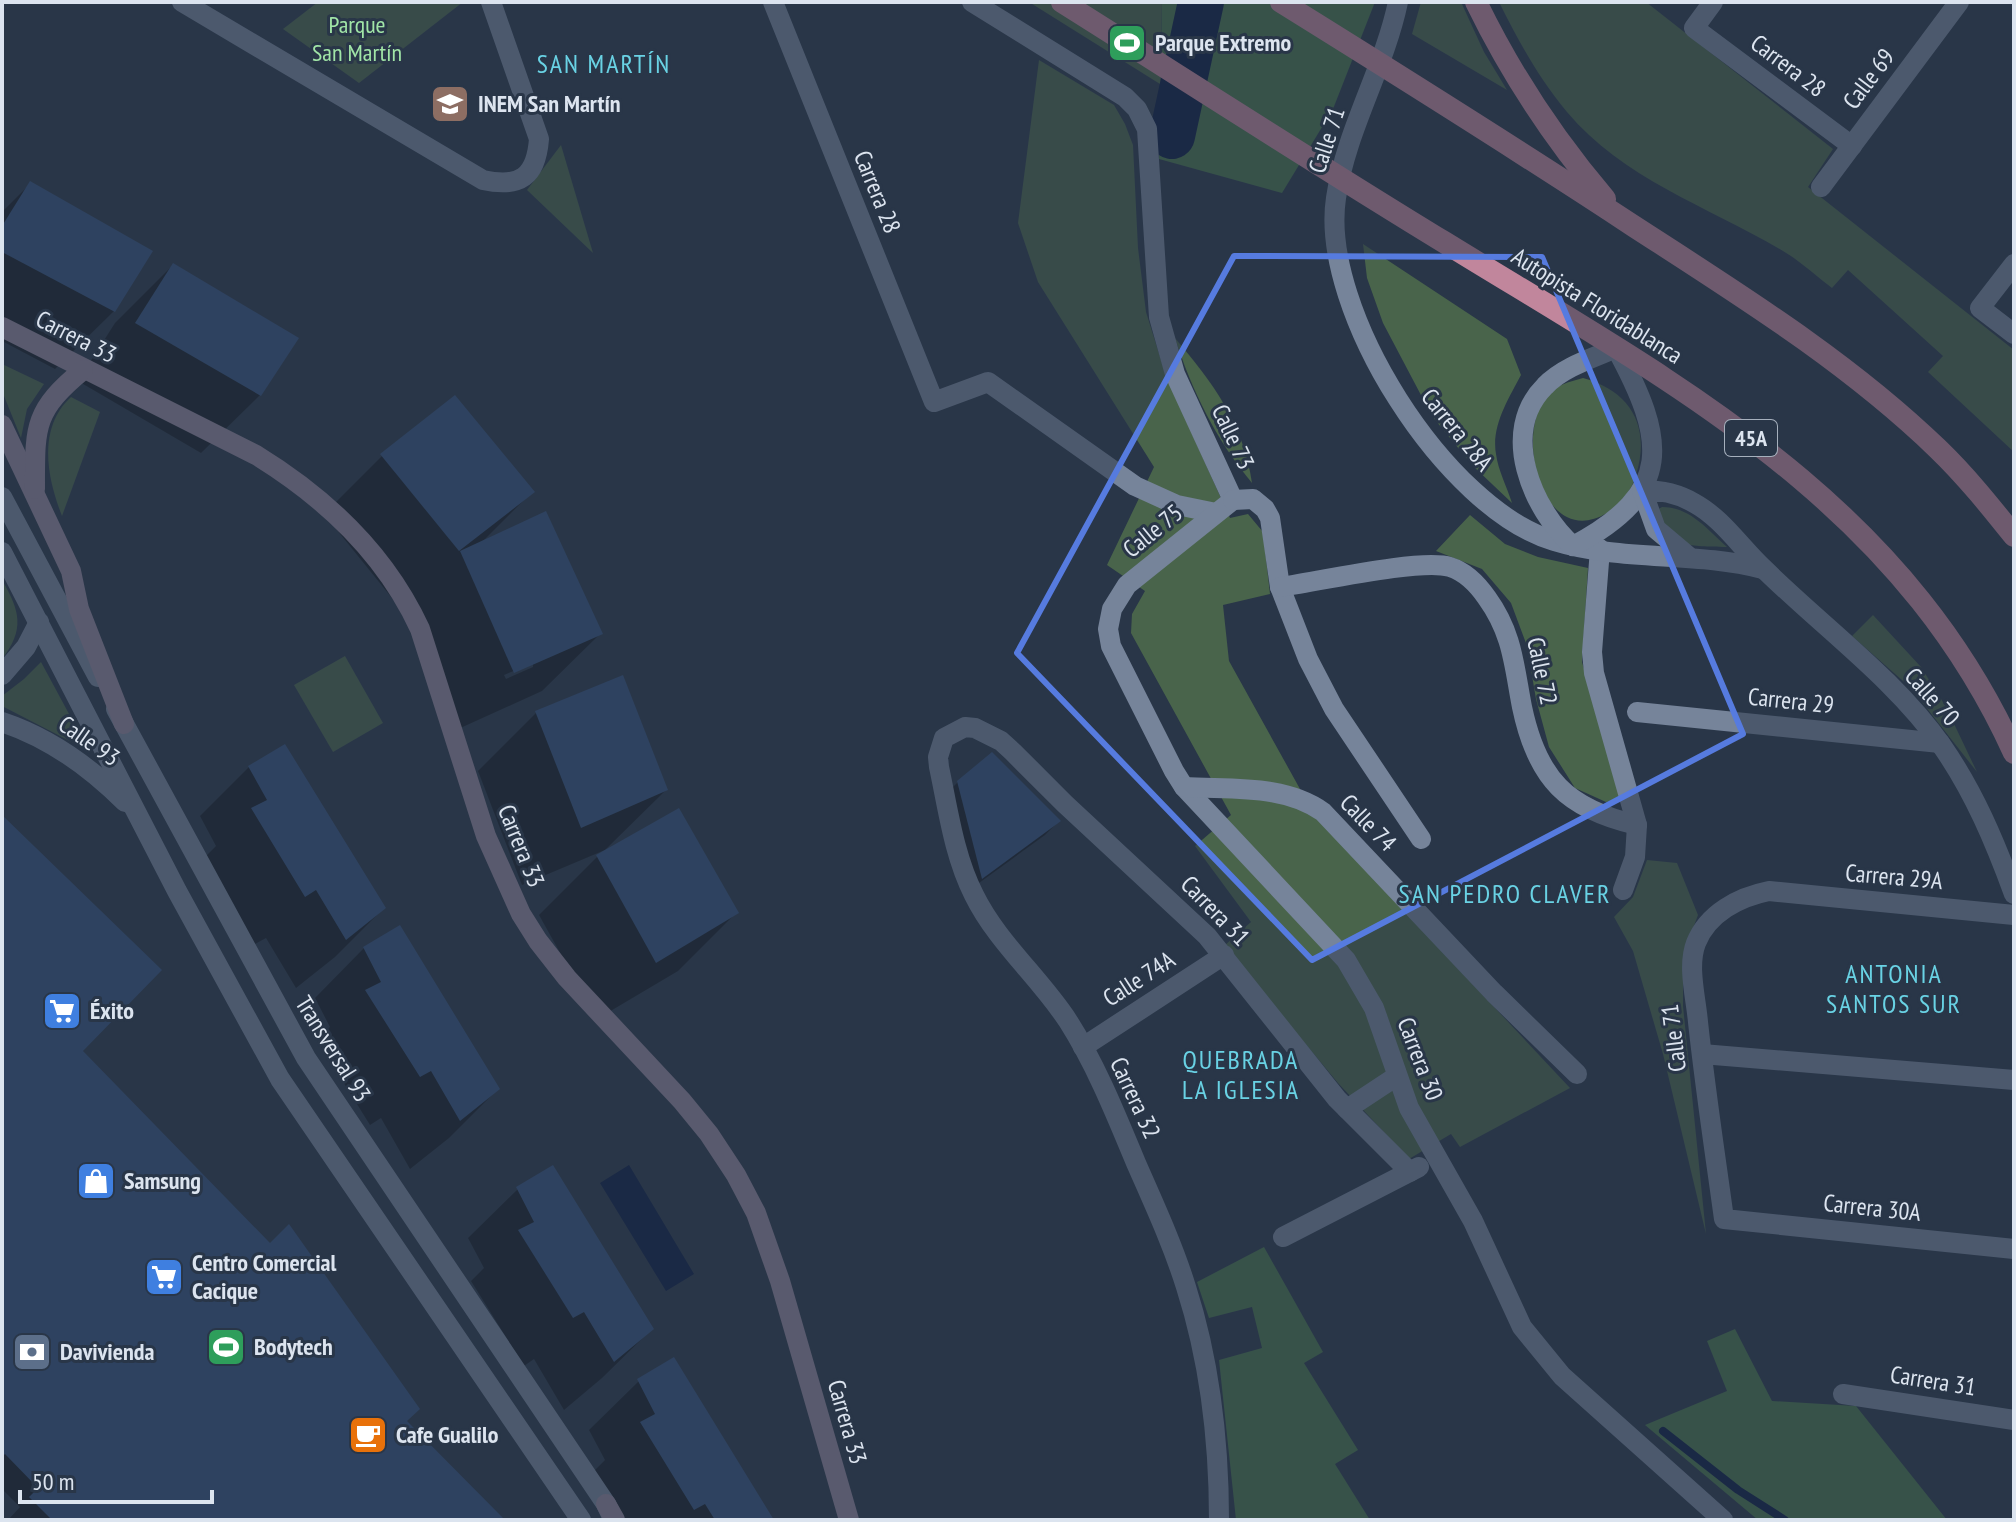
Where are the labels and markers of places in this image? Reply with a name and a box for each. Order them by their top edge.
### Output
sports icon: Parque Extremo [1106,22,1148,64]
place label: Parque Extremo [1155,27,1291,58]
school or university icon: INEM San Martín [429,83,471,125]
place label: INEM San Martín [478,88,621,119]
supermarket icon: Éxito [41,990,83,1032]
place label: Éxito [90,995,134,1026]
shop icon: Samsung [75,1160,117,1202]
place label: Samsung [124,1165,201,1196]
place label: Centro Comercial Cacique [192,1247,337,1306]
supermarket icon: Centro Comercial Cacique [143,1256,185,1298]
sports icon: Bodytech [205,1326,247,1368]
bank icon: Davivienda [11,1331,53,1373]
place label: Bodytech [254,1331,333,1362]
place label: Davivienda [60,1336,154,1367]
cafe icon: Cafe Gualilo [347,1414,389,1456]
place label: Cafe Gualilo [396,1419,499,1450]

